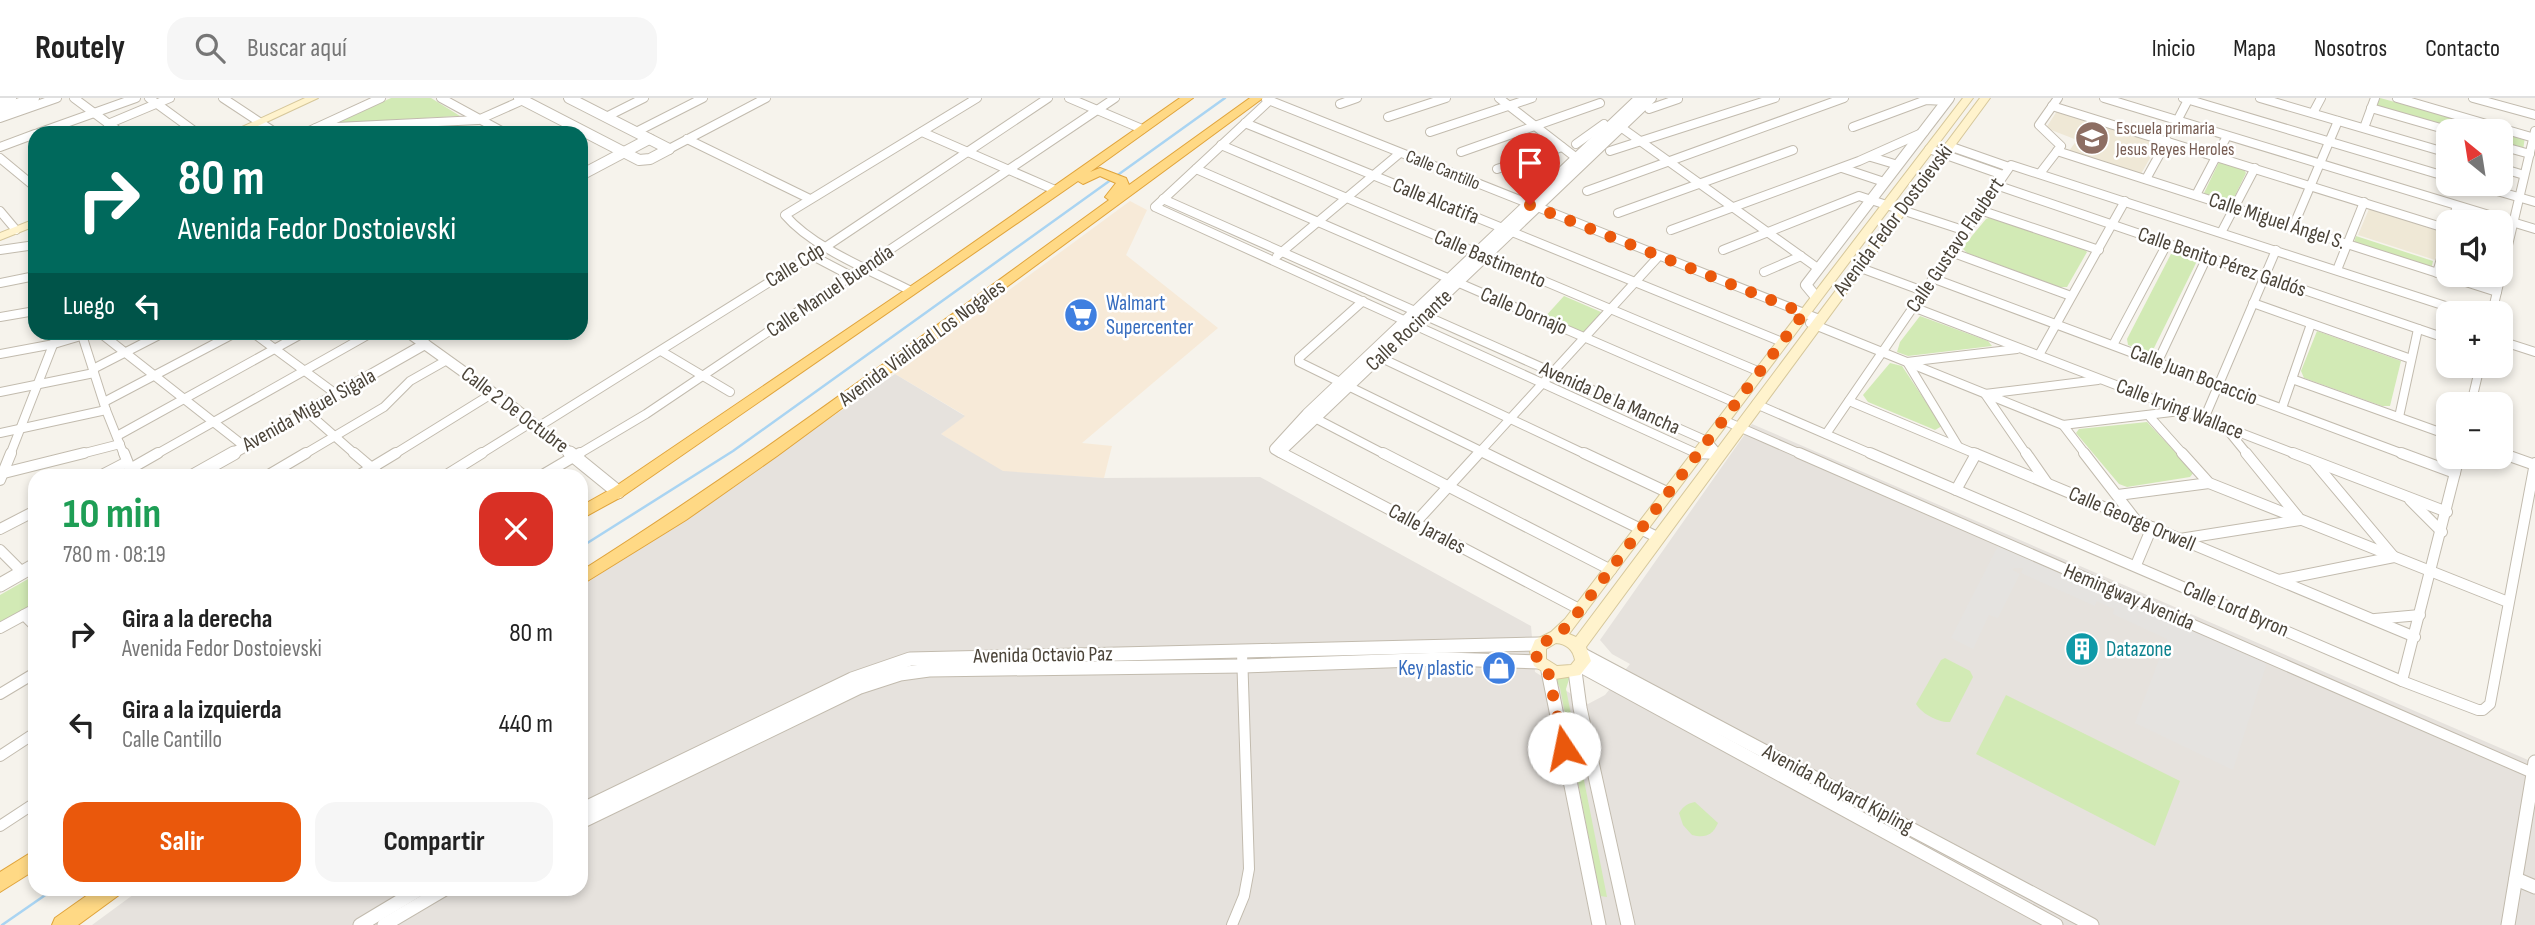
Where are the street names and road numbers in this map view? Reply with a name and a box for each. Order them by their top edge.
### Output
street label: Avenida Fedor Dostoievski [1827,140,1958,301]
street label: Calle Cantillo [1403,146,1483,194]
street label: Calle Alcatifa [1389,172,1483,230]
street label: Calle Gustavo Flaubert [1901,173,2009,317]
street label: Calle Miguel Ángel S. [2206,187,2348,255]
street label: Calle Benito Pérez Galdós [2135,222,2309,302]
street label: Calle Bastimento [1430,224,1550,294]
street label: Calle Cdp [761,237,829,293]
street label: Calle Manuel Buendía [762,239,898,343]
street label: Avenida Vialidad Los Nogales [833,274,1010,412]
street label: Calle Dornajo [1477,281,1571,341]
street label: Calle Rocinante [1361,284,1457,376]
street label: Calle Juan Bocaccio [2127,339,2261,411]
street label: Avenida De la Mancha [1535,356,1684,440]
street label: Calle 2 De Octubre [456,361,574,459]
street label: Avenida Miguel Sigala [237,363,380,457]
street label: Calle Irving Wallace [2113,373,2247,445]
street label: Calle George Orwell [2065,481,2199,557]
street label: Calle Jarales [1384,498,1470,560]
street label: Hemingway Avenida [2060,558,2198,636]
street label: Calle Lord Byron [2179,576,2293,642]
street label: Avenida Octavio Paz [972,641,1113,669]
street label: Avenida Rudyard Kipling [1758,738,1918,839]

